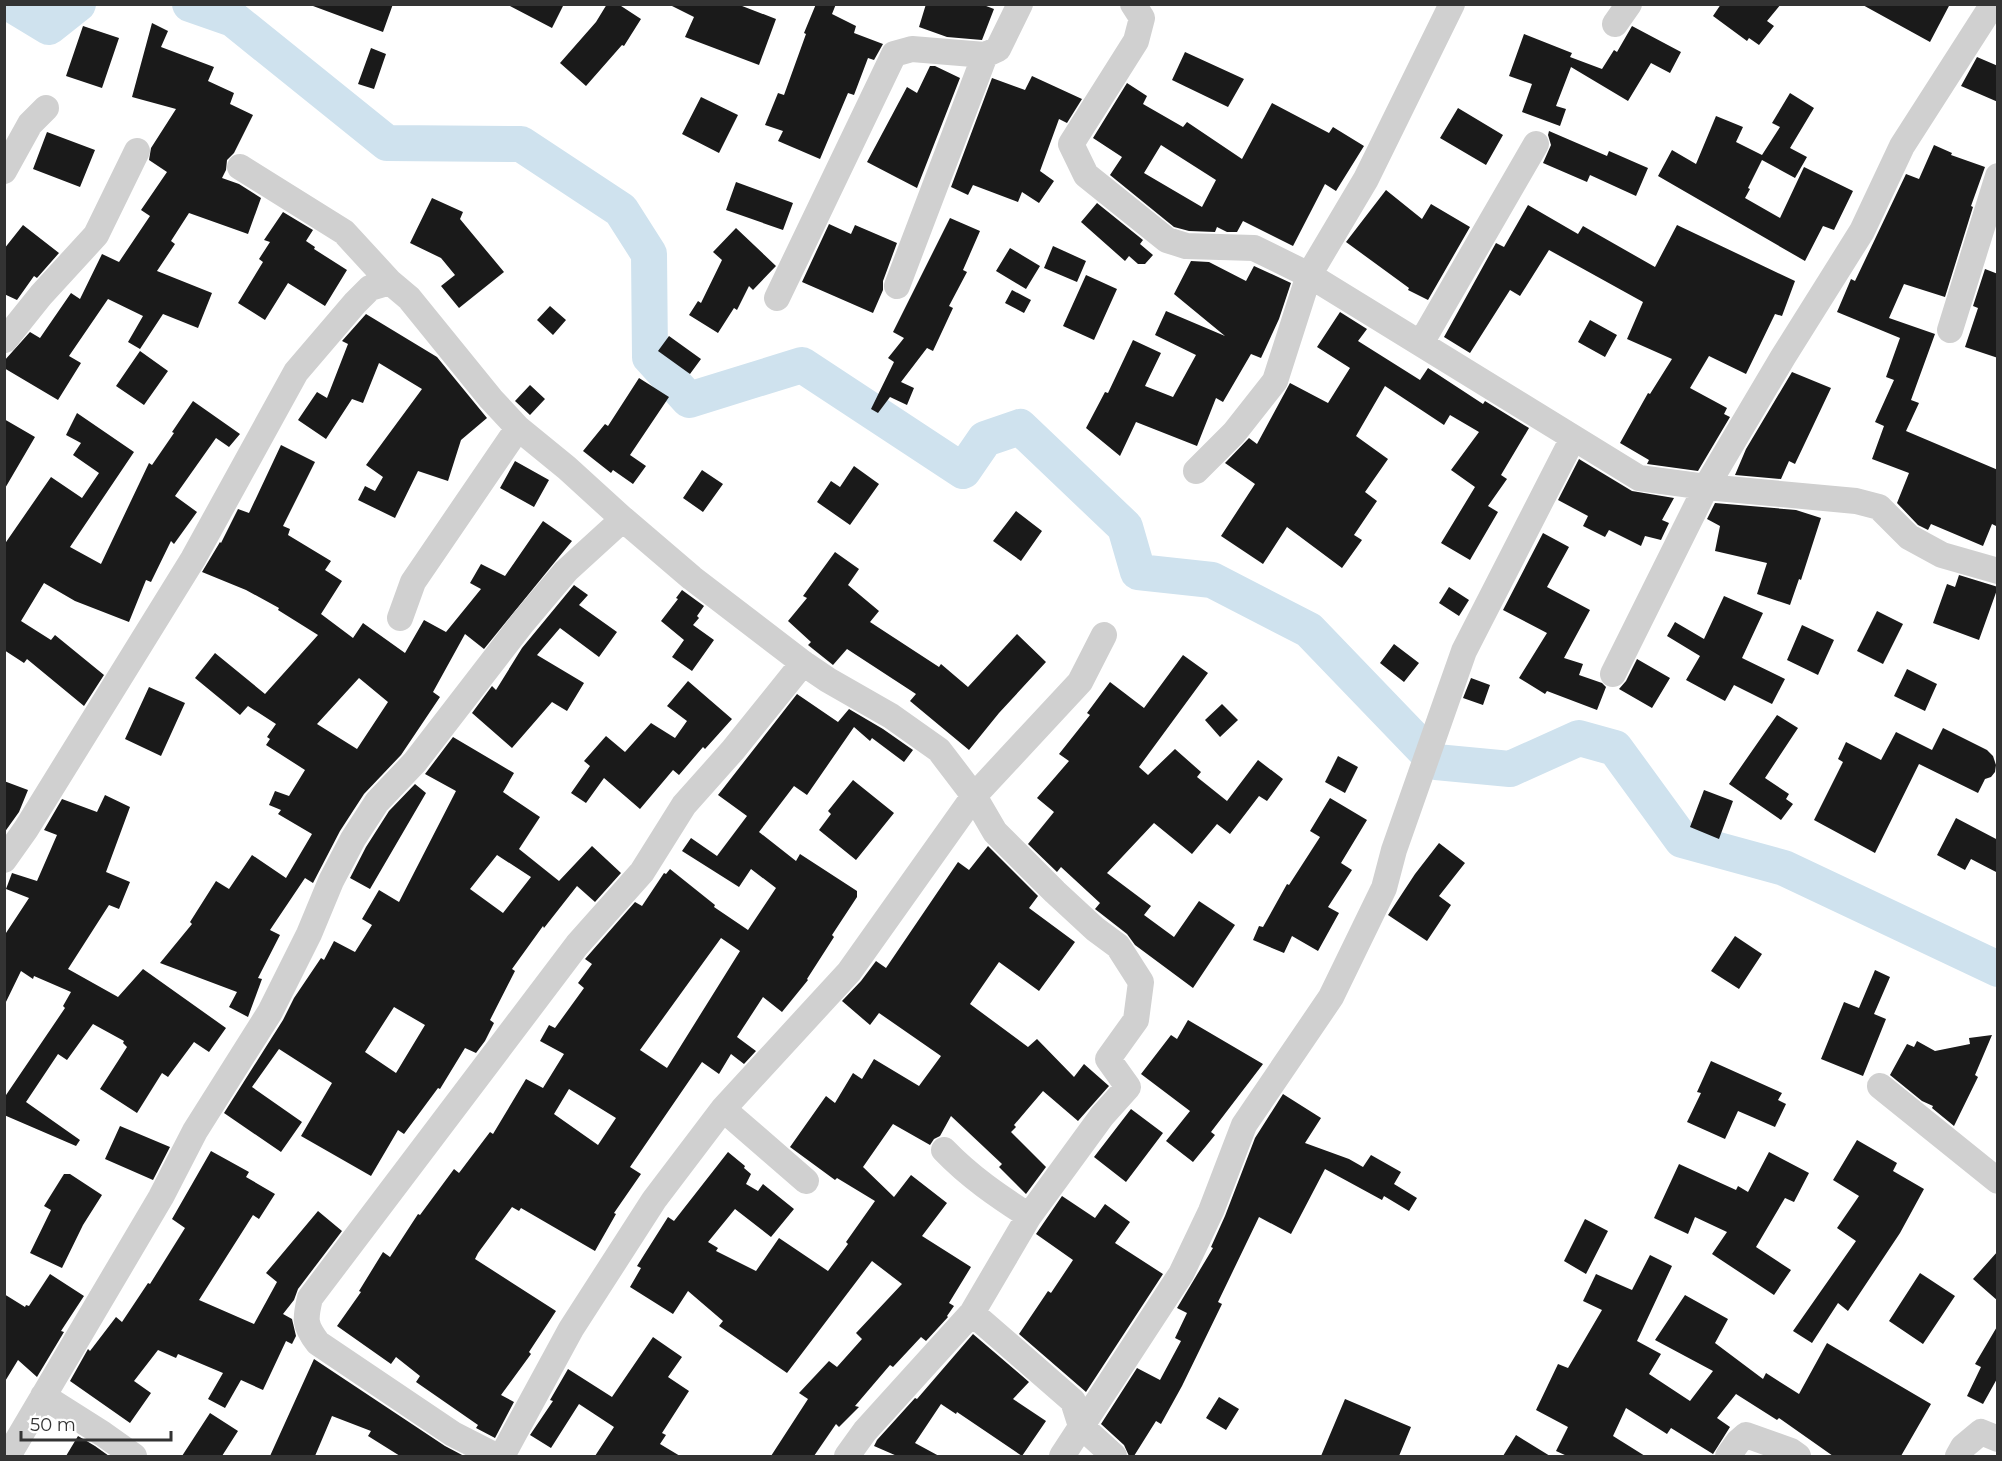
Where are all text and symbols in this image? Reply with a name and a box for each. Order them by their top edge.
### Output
scale bar [21,1404,171,1442]
text: 50 m [30,1414,76,1436]

